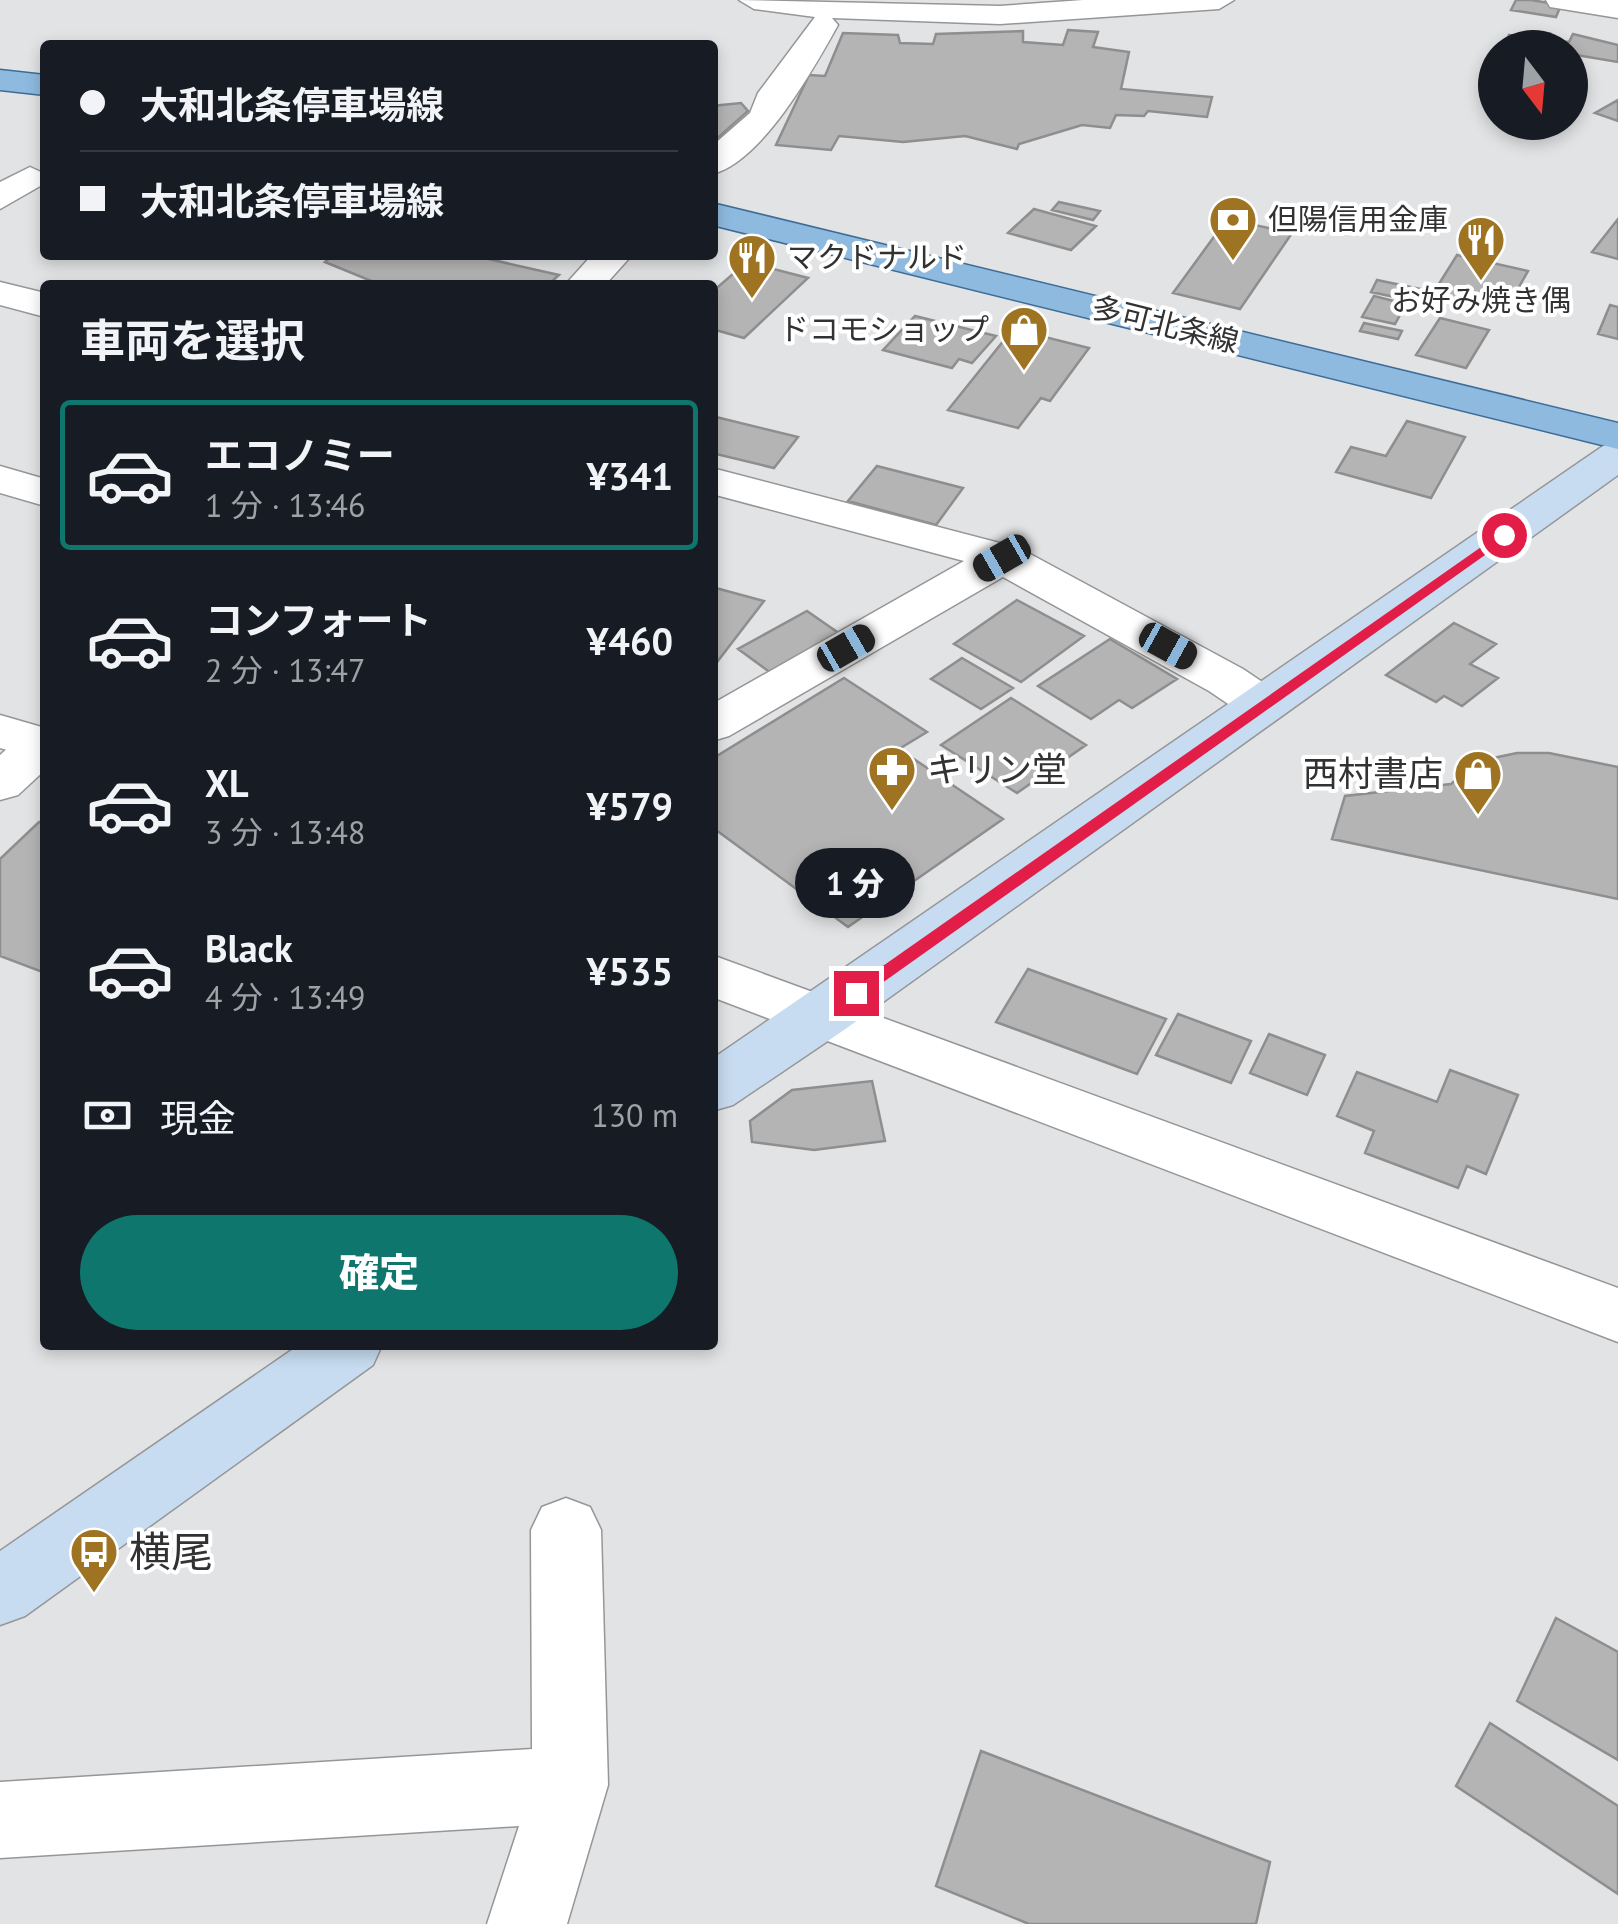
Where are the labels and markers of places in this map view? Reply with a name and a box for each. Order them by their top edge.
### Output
bank icon: 但陽信用金庫 [1207,194,1259,262]
place label: 但陽信用金庫 [1268,199,1448,238]
restaurant icon: お好み焼き偶 [1455,214,1507,282]
restaurant icon: マクドナルド [726,232,778,300]
place label: マクドナルド [787,237,967,276]
place label: お好み焼き偶 [1391,280,1571,319]
shop icon: ドコモショップ [998,304,1050,372]
place label: ドコモショップ [779,309,989,348]
pharmacy icon: キリン堂 [866,744,918,812]
place label: キリン堂 [927,746,1067,792]
shop icon: 西村書店 [1452,748,1504,816]
place label: 西村書店 [1303,750,1443,796]
place label: 横尾 [129,1524,213,1579]
bus stop icon: 横尾 [68,1526,120,1594]

